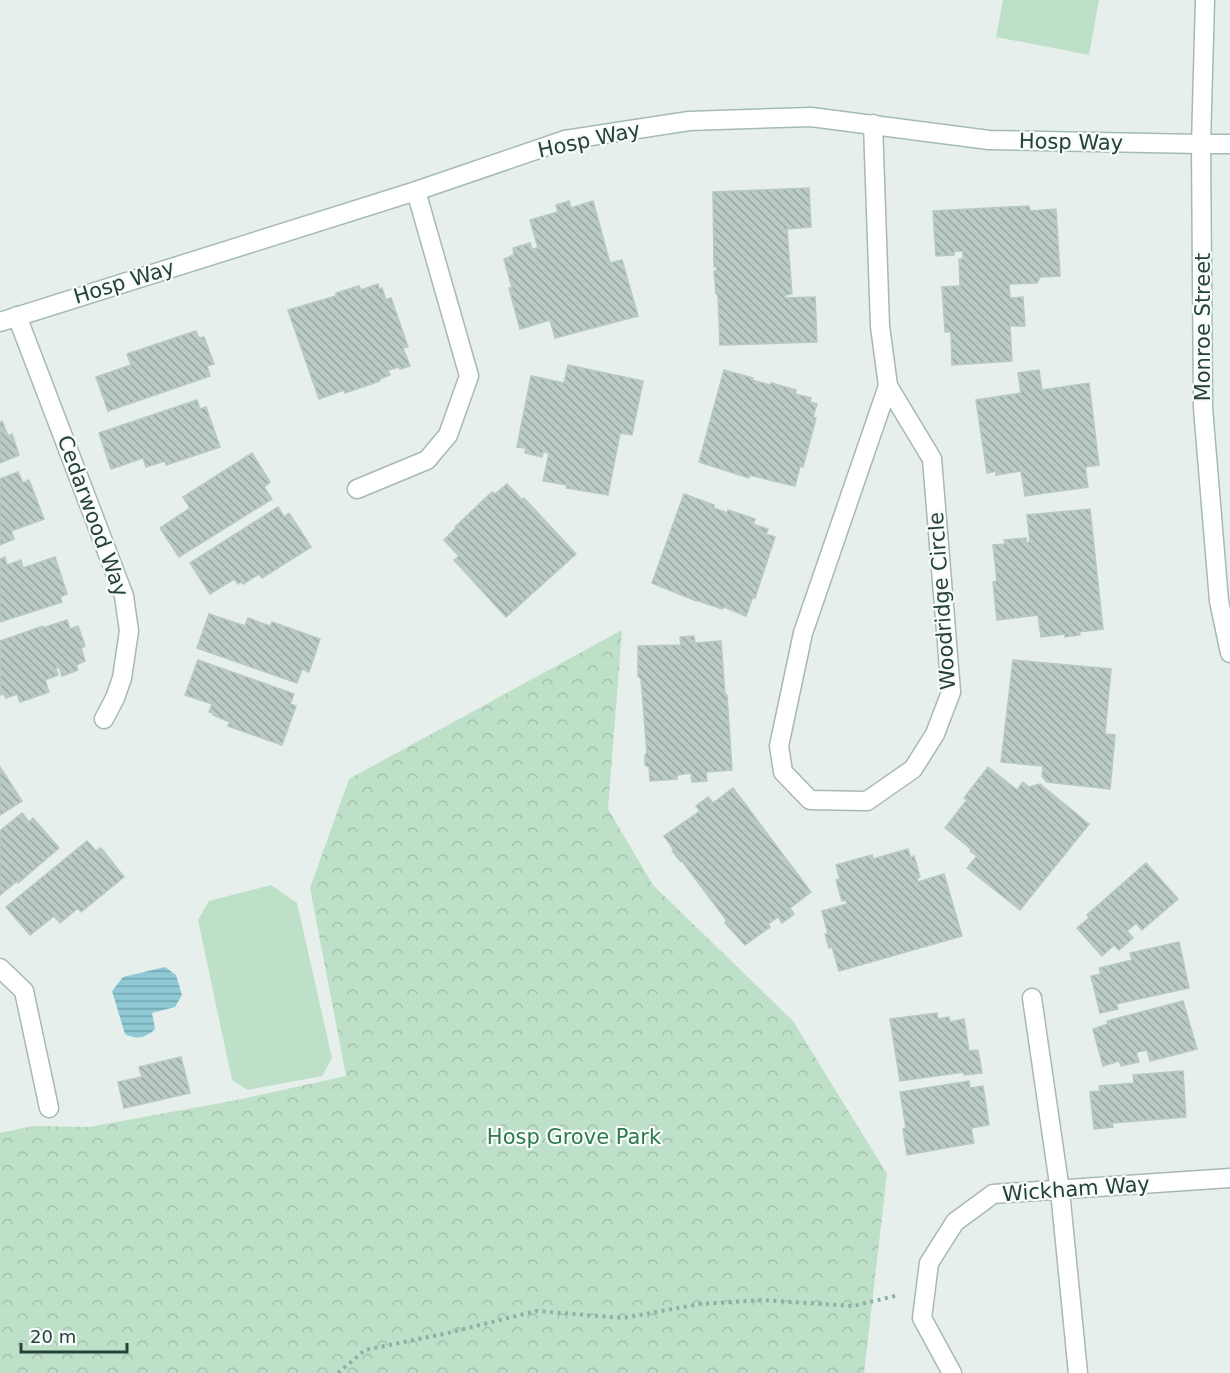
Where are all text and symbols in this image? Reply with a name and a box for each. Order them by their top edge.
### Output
street label: Hosp Way [535,117,643,163]
street label: Hosp Way [1019,129,1123,155]
street label: Monroe Street [1191,253,1215,401]
street label: Hosp Way [71,255,177,309]
street label: Cedarwood Way [53,432,133,600]
street label: Woodridge Circle [924,511,960,691]
park label: Hosp Grove Park [487,1125,662,1149]
street label: Wickham Way [1001,1172,1151,1206]
scale bar [21,1316,128,1354]
text: 20 m [30,1326,76,1347]

